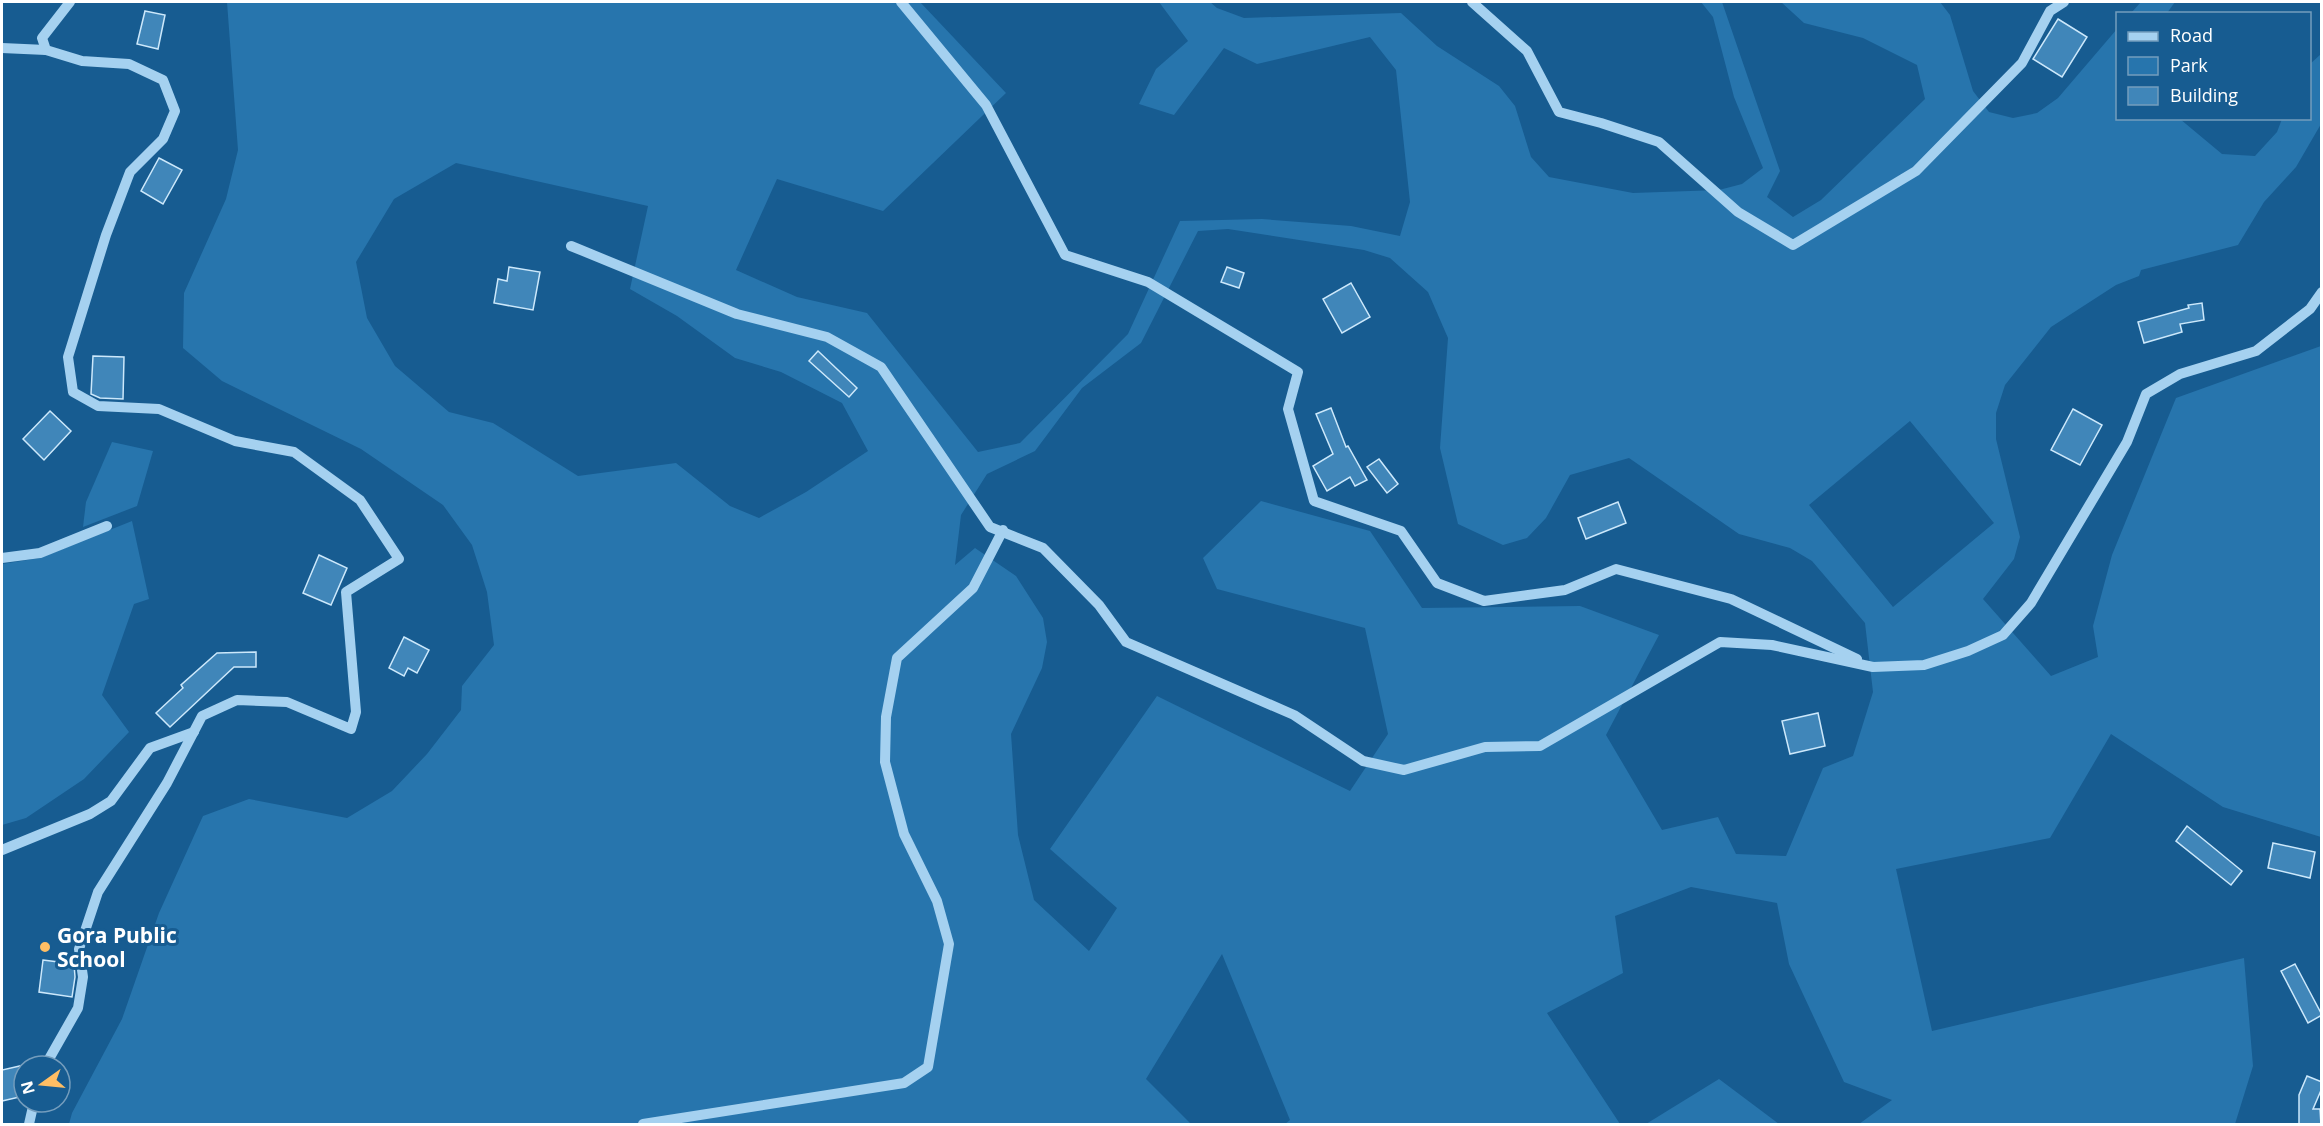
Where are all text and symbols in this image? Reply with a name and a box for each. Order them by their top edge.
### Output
legend [2116,12,2311,120]
text: Road [2170,23,2213,47]
text: Park [2170,53,2208,77]
text: Building [2170,83,2238,107]
place label: Gora Public School [57,921,177,973]
marker: Gora Public School [38,940,52,954]
north arrow [12,1054,72,1114]
text: N [15,1079,40,1097]

